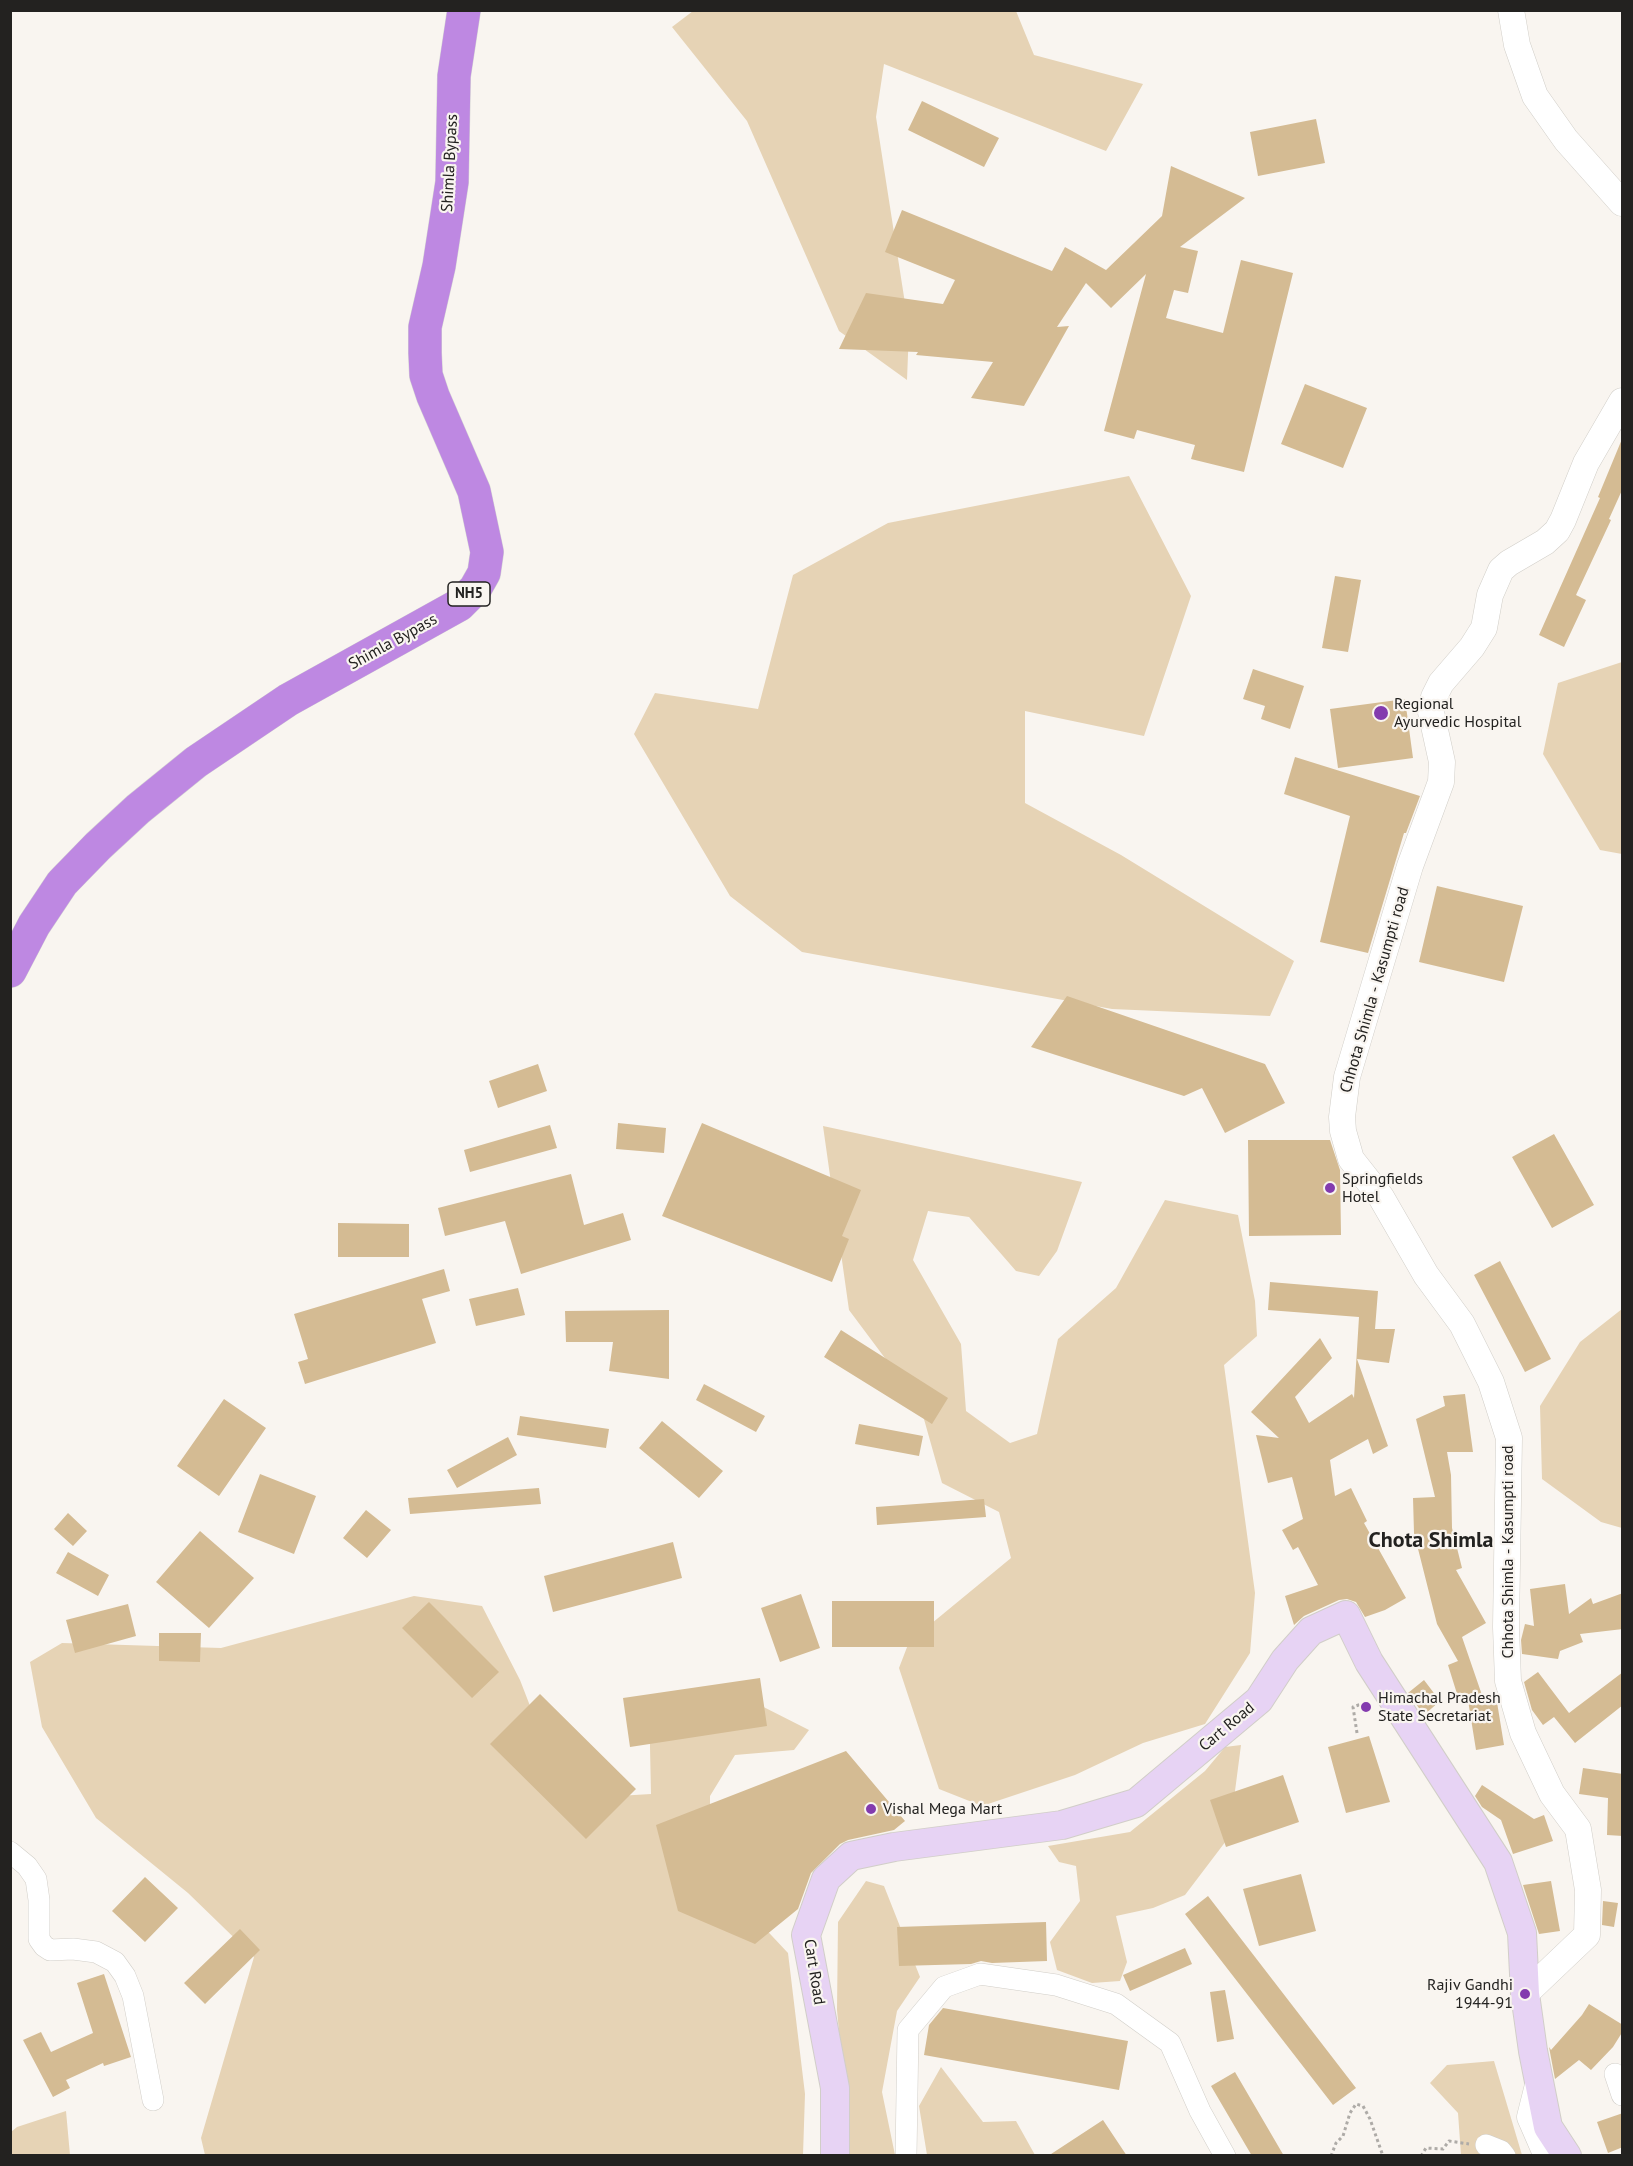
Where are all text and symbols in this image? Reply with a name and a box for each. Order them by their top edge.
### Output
street label: Shimla Bypass [438,113,462,213]
road number: NH5 [448,582,490,606]
street label: Shimla Bypass [345,610,441,674]
place label: Regional Ayurvedic Hospital [1394,694,1521,732]
marker: Regional Ayurvedic Hospital [1372,704,1390,722]
street label: Chhota Shimla - Kasumpti road [1336,885,1414,1095]
place label: Springfields Hotel [1342,1169,1423,1207]
marker: Springfields Hotel [1323,1181,1337,1195]
street label: Chhota Shimla - Kasumpti road [1498,1445,1518,1659]
district label: Chota Shimla [1369,1528,1493,1554]
place label: Himachal Pradesh State Secretariat [1378,1688,1501,1726]
street label: Cart Road [1195,1698,1259,1756]
marker: Himachal Pradesh State Secretariat [1359,1700,1373,1714]
place label: Vishal Mega Mart [883,1799,1002,1819]
marker: Vishal Mega Mart [864,1802,878,1816]
street label: Cart Road [799,1938,829,2006]
place label: Rajiv Gandhi 1944-91 [1427,1975,1513,2013]
marker: Rajiv Gandhi 1944-91 [1518,1987,1532,2001]

